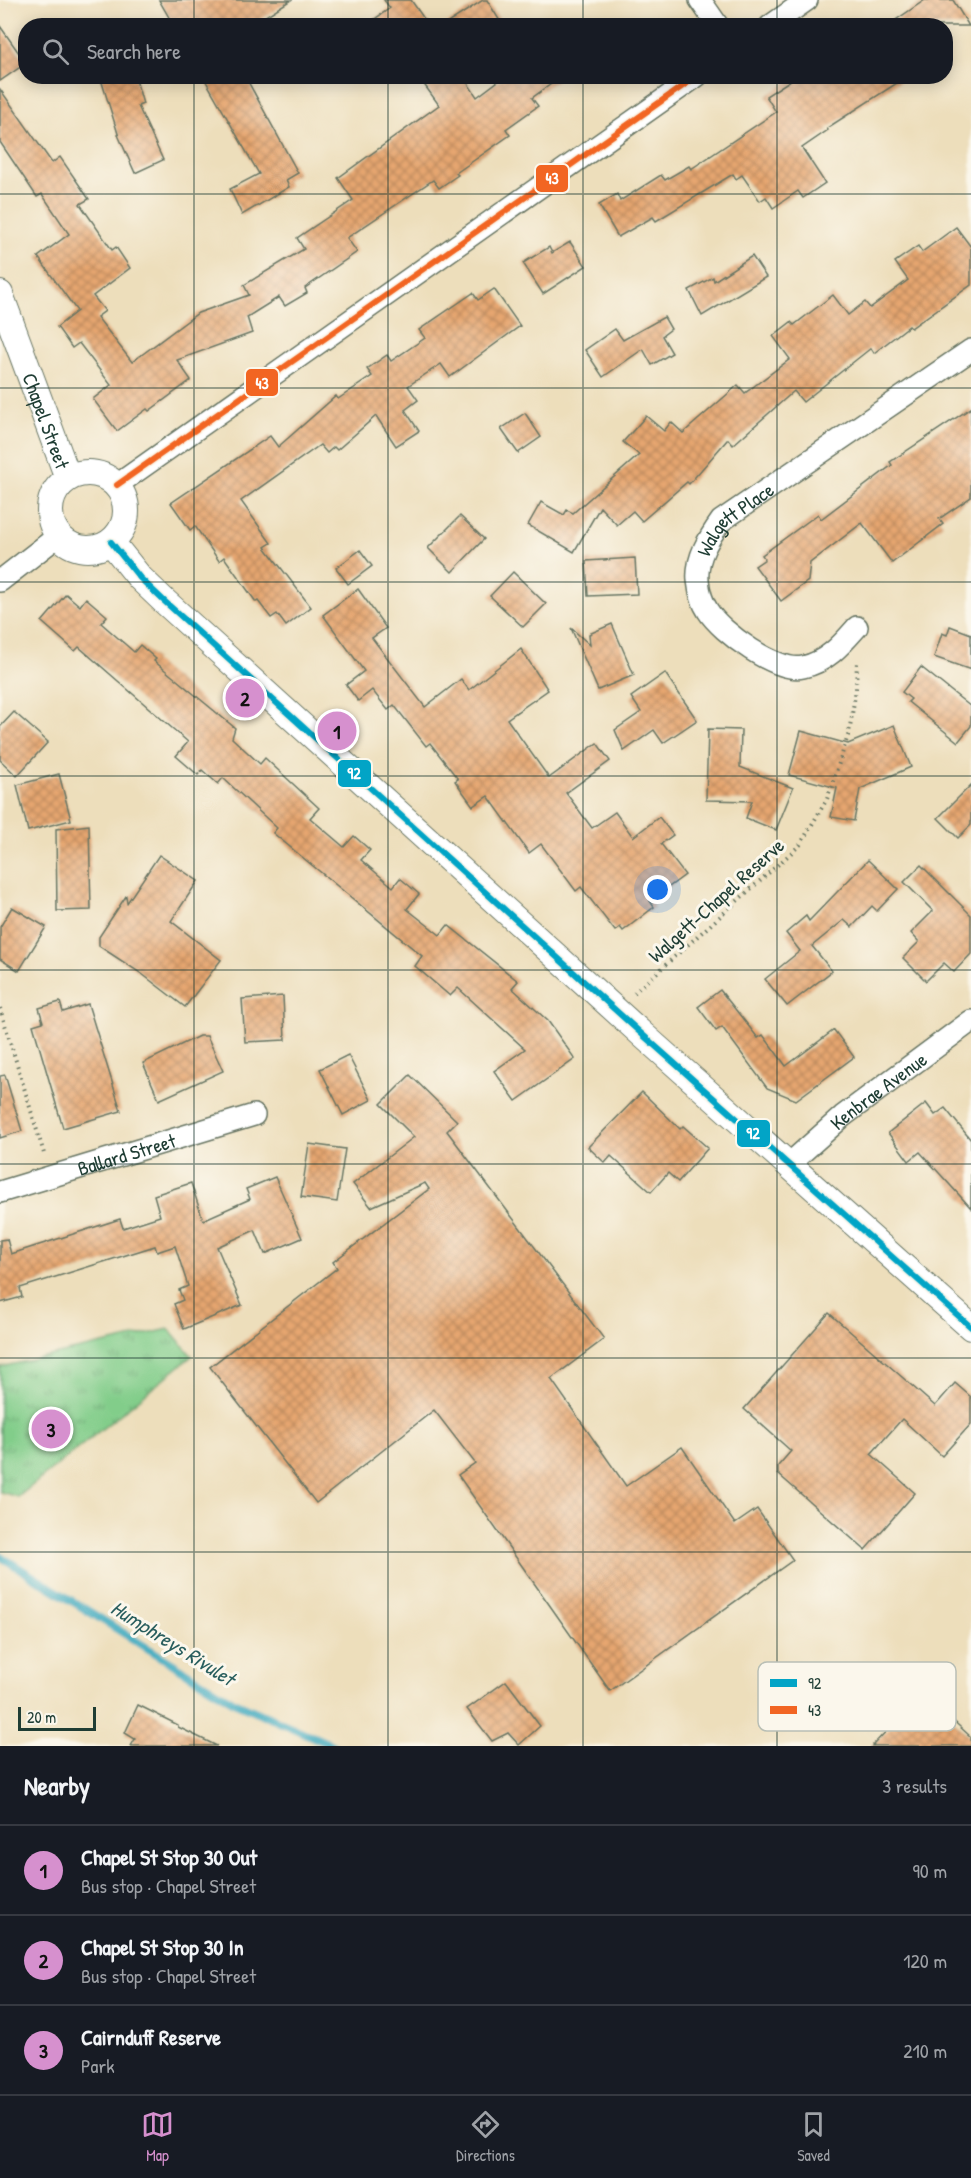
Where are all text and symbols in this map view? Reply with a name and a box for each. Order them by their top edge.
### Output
search box [18,18,953,84]
icon: search [39,35,72,68]
text: Search here [87,36,181,66]
line badge: 43 [535,164,569,193]
text: 43 [545,167,559,189]
line badge: 43 [245,368,279,397]
street label: Chapel Street [17,369,77,473]
text: 43 [255,372,269,394]
street label: Walgett Place [689,476,779,560]
pin: 2 [226,676,264,720]
pin: 1 [318,708,356,754]
line badge: 92 [337,759,372,788]
text: 92 [347,762,361,784]
street label: Walgett-Chapel Reserve [642,832,790,968]
your location [643,875,672,904]
street label: Kenbrae Avenue [824,1045,932,1135]
line badge: 92 [736,1119,771,1148]
text: 92 [746,1122,760,1144]
street label: Ballard Street [74,1126,180,1181]
pin: 3 [32,1406,70,1452]
water label: Humphreys Rivulet [106,1593,243,1694]
legend [758,1662,956,1731]
text: 92 [808,1672,822,1694]
text: 43 [808,1699,821,1721]
scale bar [18,1704,96,1732]
text: 20 m [27,1706,56,1728]
text: Nearby [24,1768,90,1803]
text: 3 results [882,1772,947,1799]
text: Chapel St Stop 30 Out [81,1842,257,1872]
text: 1 [40,1857,47,1884]
text: 90 m [913,1857,947,1884]
text: Bus stop · Chapel Street [81,1872,256,1899]
text: Chapel St Stop 30 In [81,1932,244,1962]
text: 2 [39,1947,48,1974]
text: 120 m [903,1947,947,1974]
text: Bus stop · Chapel Street [81,1962,256,1989]
text: Cairnduff Reserve [81,2022,221,2052]
text: 3 [39,2037,48,2064]
text: 210 m [903,2037,947,2064]
text: Park [81,2052,114,2079]
tab: Map [141,2108,174,2166]
tab: Directions [456,2108,515,2166]
tab: Saved [797,2108,830,2166]

